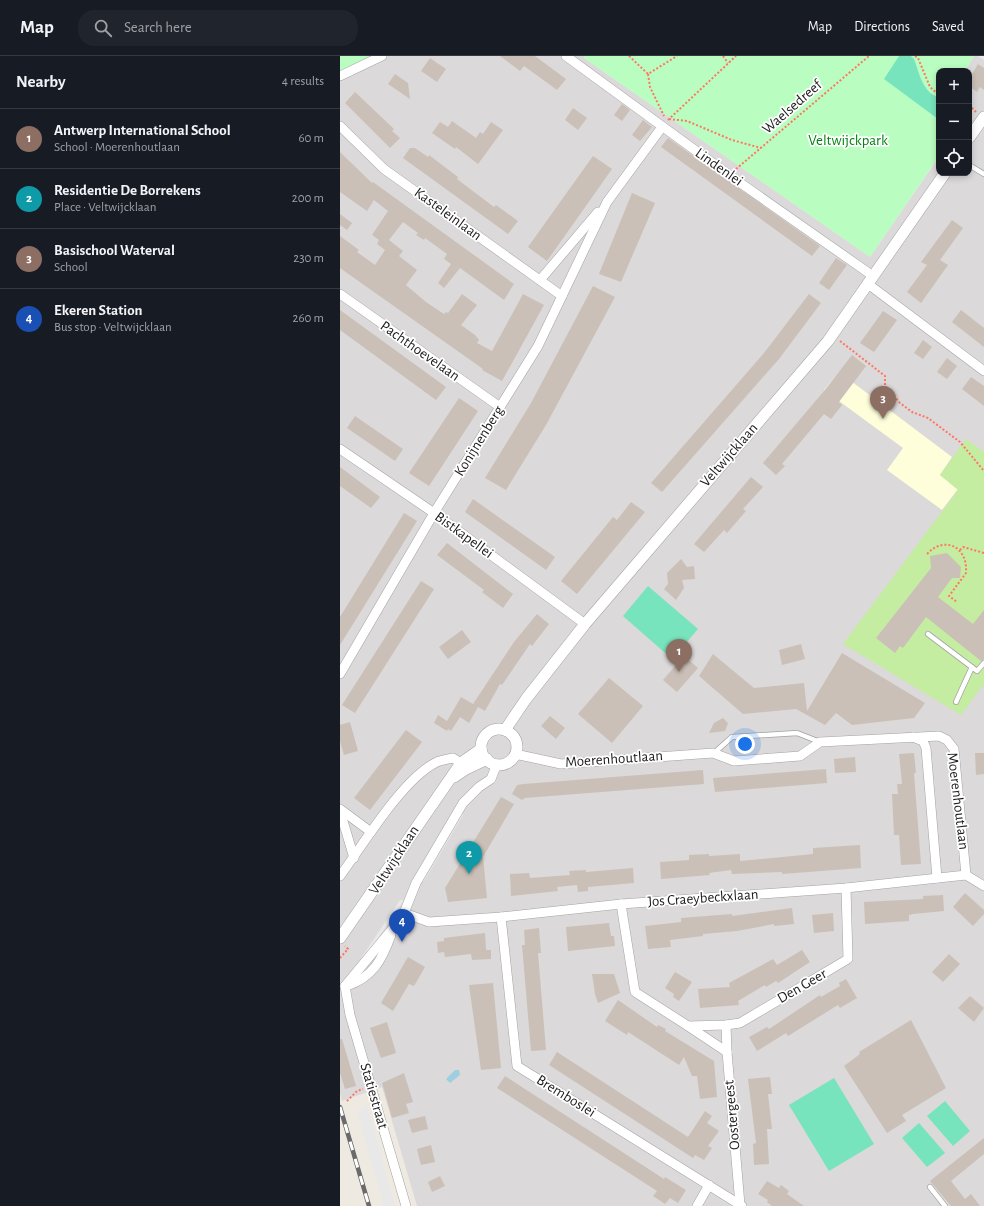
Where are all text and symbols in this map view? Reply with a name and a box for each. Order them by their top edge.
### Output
search box [78,10,358,46]
icon: search [92,17,114,39]
text: Map [20,18,54,37]
text: Search here [124,20,192,35]
text: Map [808,20,832,34]
text: Directions [854,20,910,34]
text: Saved [932,20,964,34]
map controls [936,68,972,176]
button: + [936,68,972,104]
text: Nearby [16,73,66,90]
text: 4 results [282,75,324,88]
street label: Waelsedreef [759,76,826,137]
button: − [936,104,972,140]
text: Antwerp International School [54,123,231,138]
text: 1 [27,132,31,145]
text: 60 m [298,132,324,145]
park label: Veltwijckpark [808,133,888,148]
button: locate [936,140,972,176]
text: School · Moerenhoutlaan [54,141,180,154]
street label: Lindenlei [692,145,746,189]
text: Residentie De Borrekens [54,183,201,198]
street label: Kasteleinlaan [412,185,484,243]
text: 2 [26,192,32,205]
text: 200 m [292,192,324,205]
text: Place · Veltwijcklaan [54,201,156,214]
text: Basischool Waterval [54,243,175,258]
text: 3 [26,252,32,265]
text: 230 m [293,252,324,265]
text: School [54,261,88,274]
text: Ekeren Station [54,303,143,318]
text: 4 [26,312,32,325]
text: 260 m [293,312,324,325]
street label: Pachthoevelaan [378,318,462,384]
text: Bus stop · Veltwijcklaan [54,321,172,334]
pin: 3 [870,386,896,419]
street label: Konijnenberg [452,403,507,479]
street label: Veltwijcklaan [698,420,760,490]
street label: Bistkapellei [432,509,496,561]
pin: 1 [666,639,692,672]
your location [735,734,755,754]
street label: Moerenhoutlaan [565,748,663,770]
street label: Moerenhoutlaan [945,751,971,851]
street label: Veltwijcklaan [366,823,422,897]
pin: 2 [456,841,482,874]
street label: Jos Craeybeckxlaan [647,887,759,909]
pin: 4 [389,909,415,942]
street label: Den Geer [775,966,829,1006]
street label: Statiestraat [357,1061,391,1131]
street label: Bremboslei [534,1072,598,1120]
street label: Oostergeest [721,1079,743,1151]

